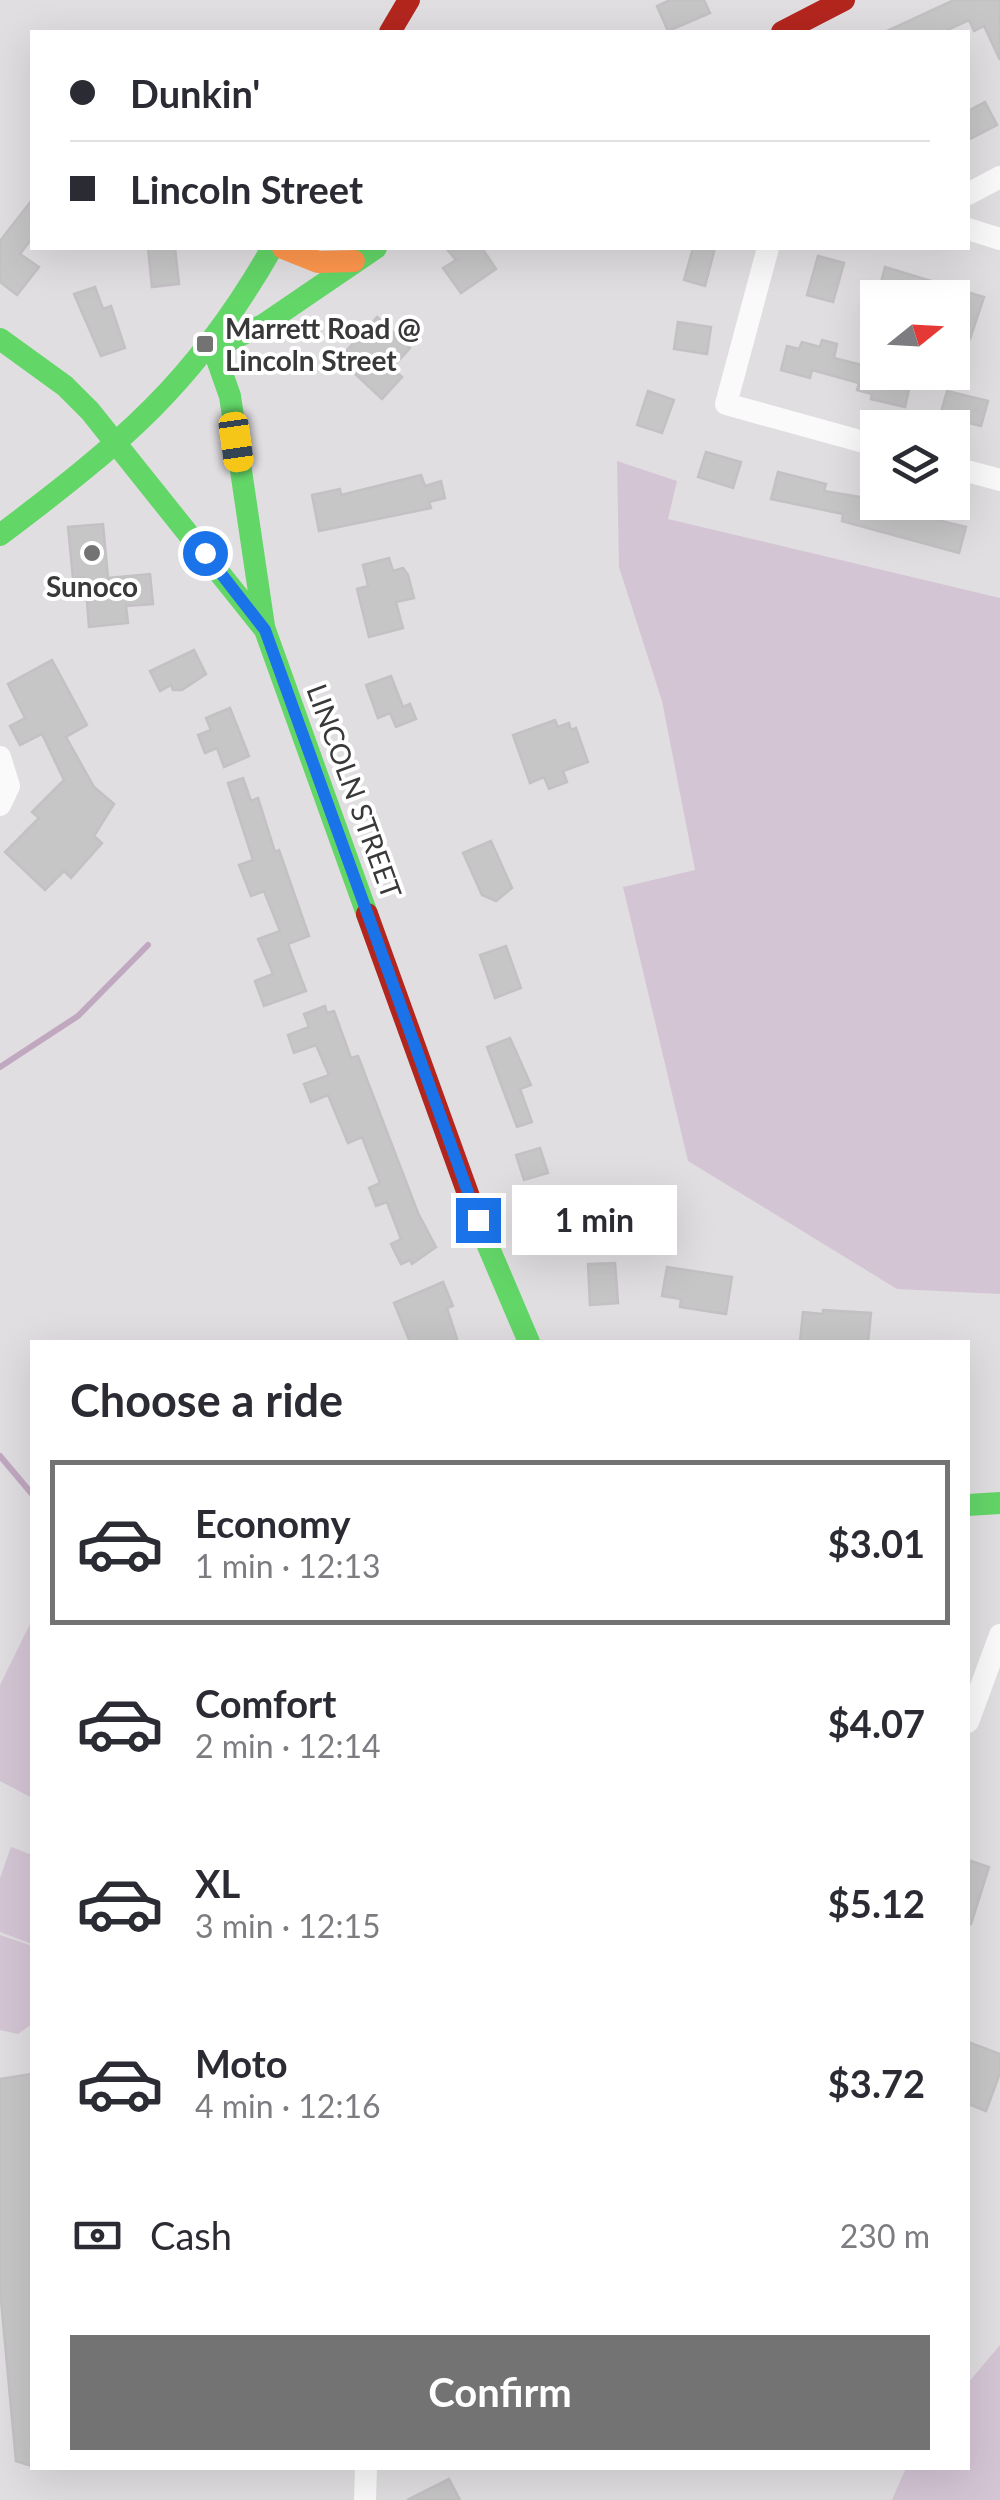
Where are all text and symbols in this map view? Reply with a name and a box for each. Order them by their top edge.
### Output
text: Dunkin' [130,70,260,116]
text: Lincoln Street [130,166,363,212]
north arrow [860,280,970,390]
map controls [860,280,970,520]
place label: Marrett Road @ Lincoln Street [225,311,421,377]
marker: Marrett Road @ Lincoln Street [194,333,216,355]
car [217,410,255,474]
button: layers [860,410,970,520]
route start [183,531,228,576]
marker: Sunoco [81,542,103,564]
place label: Sunoco [46,569,138,603]
street label: LINCOLN STREET [300,679,410,903]
callout: 1 min [513,1185,678,1255]
route end [456,1198,501,1243]
text: 1 min [555,1200,634,1239]
text: Choose a ride [70,1373,343,1427]
icon: car [75,1498,165,1588]
text: Economy [195,1500,350,1546]
text: $3.01 [828,1520,925,1566]
text: 1 min · 12:13 [195,1546,381,1585]
icon: car [75,1678,165,1768]
text: Comfort [195,1680,336,1726]
text: $4.07 [828,1700,925,1746]
text: 2 min · 12:14 [195,1726,381,1765]
icon: car [75,1858,165,1948]
text: XL [195,1860,240,1906]
text: $5.12 [828,1880,925,1926]
text: 3 min · 12:15 [195,1906,381,1945]
icon: car [75,2038,165,2128]
text: Moto [195,2040,288,2086]
text: $3.72 [828,2060,925,2106]
text: 4 min · 12:16 [195,2086,381,2125]
icon: cash [70,2208,125,2263]
text: Cash [150,2212,232,2258]
text: 230 m [840,2216,930,2255]
button: Confirm [70,2335,930,2450]

